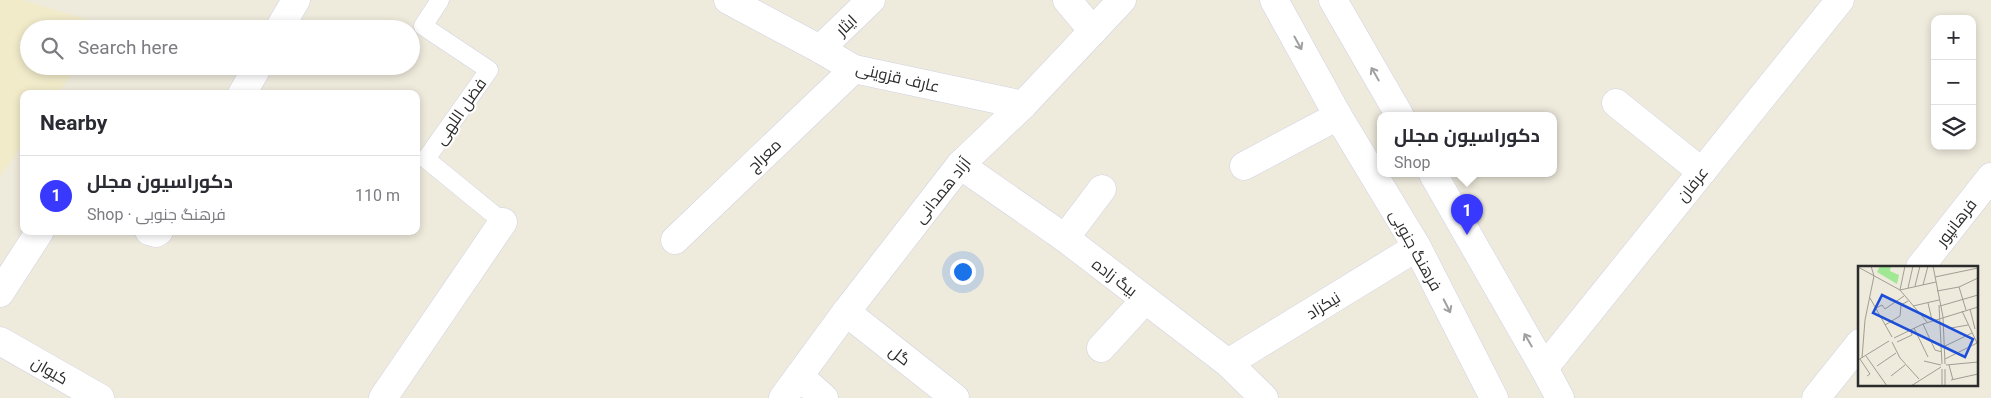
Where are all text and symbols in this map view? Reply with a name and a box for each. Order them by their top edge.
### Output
street label: ایثار [831,11,861,41]
map controls [1931,15,1976,150]
button: + [1931,15,1976,60]
search box [20,20,420,75]
icon: search [38,34,66,62]
one-way arrow [1293,35,1303,49]
text: Search here [78,36,178,59]
street label: عارف قزوینی [854,59,942,97]
button: − [1931,60,1976,105]
one-way arrow [1370,67,1380,82]
street label: فضل اللهی [431,74,491,149]
button: layers [1931,105,1976,150]
text: Nearby [40,111,107,135]
popup [1377,112,1557,177]
text: دکوراسیون مجلل [1394,124,1540,147]
street label: معراج [744,135,786,177]
street label: آزاد همدانی [910,153,976,228]
text: Shop [1394,153,1430,172]
street label: عرفان [1673,163,1713,206]
text: دکوراسیون مجلل [87,170,233,193]
text: 1 [51,186,61,205]
text: 110 m [355,186,400,205]
pin: 1 [1451,194,1483,235]
street label: فرهانپور [1932,195,1981,251]
text: Shop · فرهنگ جنوبی [87,205,226,224]
street label: فرهنگ جنوبی [1385,206,1446,295]
street label: بیگ زاده [1088,254,1141,301]
your location [950,259,976,285]
inset map [1858,266,1978,386]
street label: نیکزاد [1303,288,1344,323]
one-way arrow [1442,298,1452,313]
one-way arrow [1523,333,1533,347]
street label: گل [885,341,914,370]
street label: کیوان [28,352,71,389]

